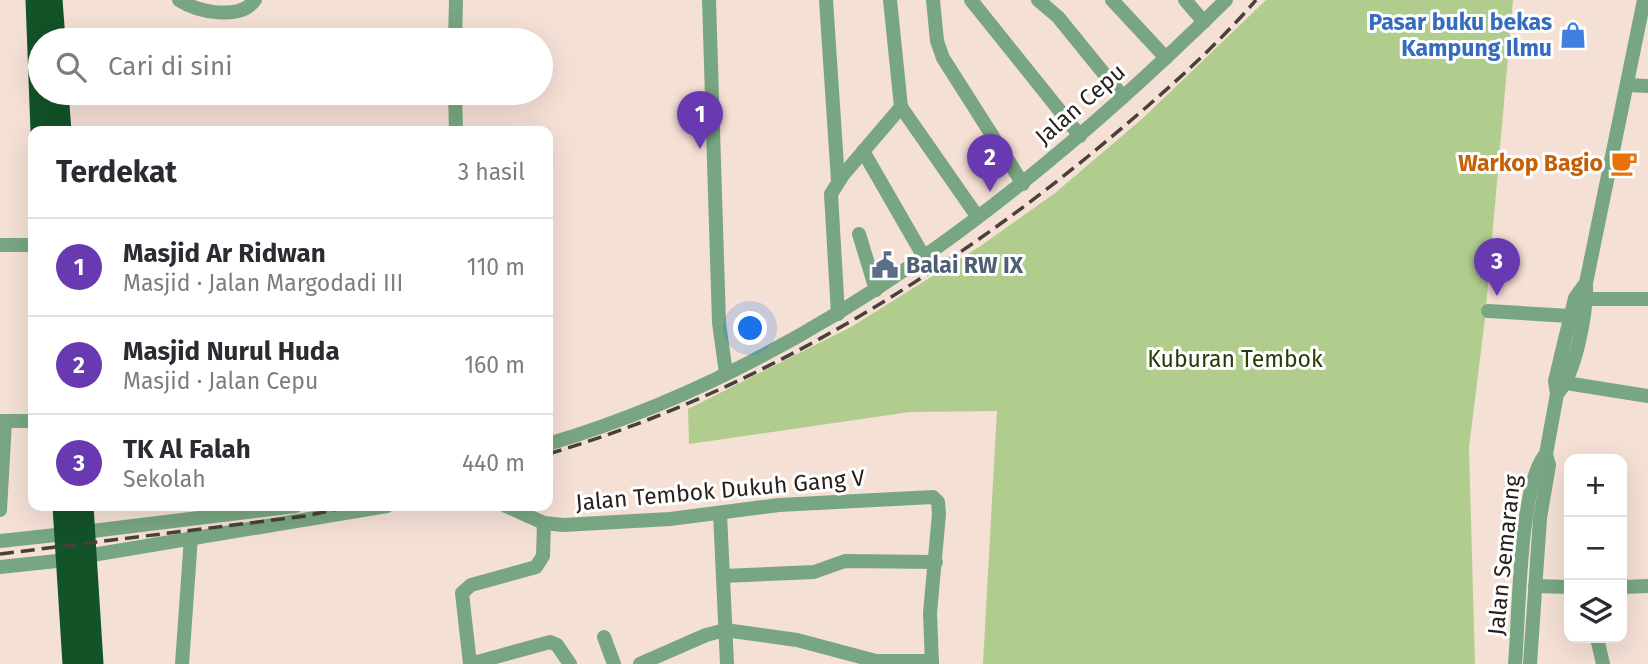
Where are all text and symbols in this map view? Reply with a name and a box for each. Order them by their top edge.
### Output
place label: Pasar buku bekas Kampung Ilmu [1369,8,1552,62]
shop icon: Pasar buku bekas Kampung Ilmu [1558,20,1588,50]
search box [28,28,553,105]
icon: search [52,48,90,86]
text: Cari di sini [108,51,233,82]
street label: Jalan Cepu [1029,57,1131,151]
pin: 1 [677,91,723,149]
pin: 2 [967,134,1013,192]
cafe icon: Warkop Bagio [1609,148,1639,178]
place label: Warkop Bagio [1458,149,1603,177]
text: Terdekat [56,154,177,190]
text: 3 hasil [458,158,525,186]
text: Masjid Ar Ridwan [123,238,326,269]
pin: 3 [1474,238,1520,296]
public building icon: Balai RW IX [870,250,900,280]
place label: Balai RW IX [906,251,1024,279]
text: 1 [74,253,84,281]
text: 110 m [467,253,525,281]
text: Masjid · Jalan Margodadi III [123,269,403,297]
your location [733,311,767,345]
text: Masjid Nurul Huda [123,336,340,367]
park label: Kuburan Tembok [1147,345,1323,373]
text: 2 [73,351,85,379]
text: 160 m [464,351,525,379]
text: Masjid · Jalan Cepu [123,367,318,395]
text: TK Al Falah [123,434,251,465]
text: 3 [73,449,85,477]
text: 440 m [462,449,525,477]
map controls [1564,454,1627,643]
button: + [1564,454,1627,517]
street label: Jalan Tembok Dukuh Gang V [574,463,866,517]
text: Sekolah [123,465,206,493]
street label: Jalan Semarang [1482,473,1526,637]
button: − [1564,517,1627,580]
button: layers [1564,580,1627,643]

